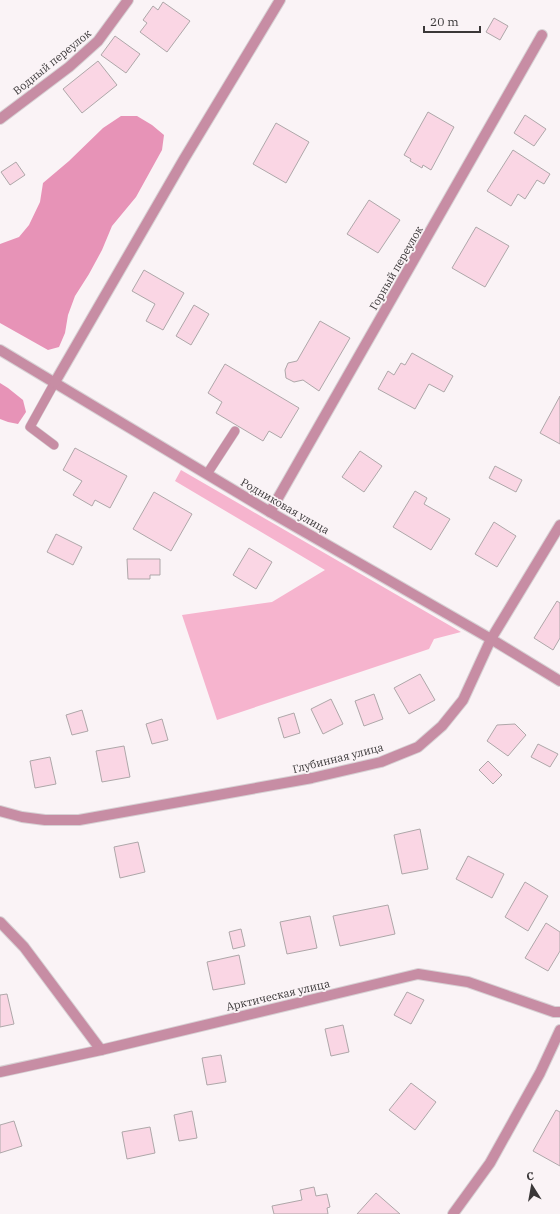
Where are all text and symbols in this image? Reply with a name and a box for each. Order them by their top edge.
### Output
scale bar [424,8,480,34]
text: 20 m [430,14,459,29]
street label: Водный переулок [10,26,94,98]
street label: Горный переулок [366,223,426,313]
street label: Родниковая улица [238,475,332,537]
street label: Глубинная улица [291,740,385,776]
street label: Арктическая улица [225,976,331,1014]
north arrow [512,1166,552,1206]
text: С [525,1169,535,1184]

